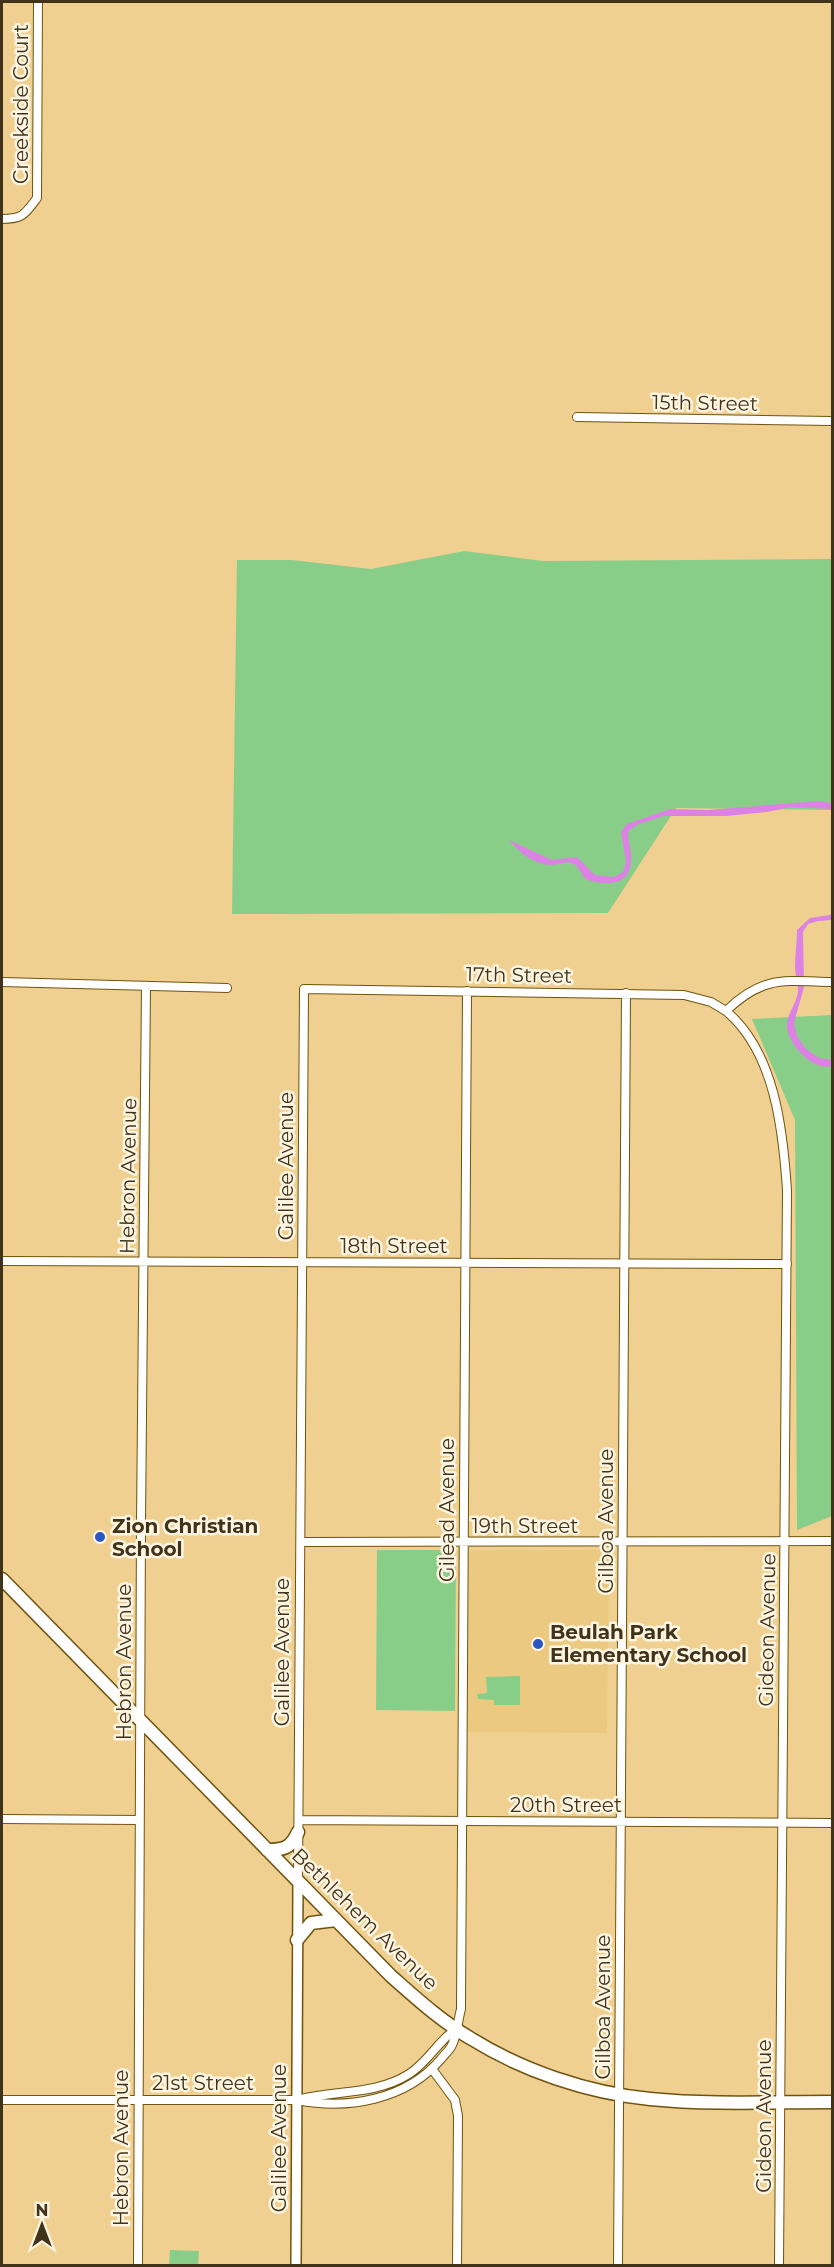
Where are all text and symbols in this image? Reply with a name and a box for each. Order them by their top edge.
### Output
street label: Creekside Court [9,24,33,184]
street label: 15th Street [652,390,758,416]
street label: 17th Street [466,962,572,988]
street label: Galilee Avenue [274,1092,298,1240]
street label: Hebron Avenue [115,1098,141,1254]
street label: 18th Street [340,1234,448,1258]
street label: Gilead Avenue [435,1438,459,1582]
street label: Gilboa Avenue [594,1449,618,1593]
place label: Zion Christian School [112,1514,258,1561]
street label: 19th Street [472,1514,578,1538]
marker: Zion Christian School [93,1530,107,1544]
street label: Gideon Avenue [754,1553,780,1707]
street label: Galilee Avenue [270,1578,294,1726]
street label: Hebron Avenue [112,1584,136,1740]
place label: Beulah Park Elementary School [550,1620,747,1667]
marker: Beulah Park Elementary School [531,1637,545,1651]
street label: 20th Street [510,1793,622,1817]
street label: Bethlehem Avenue [287,1843,443,1995]
street label: Gilboa Avenue [591,1935,615,2079]
street label: Gideon Avenue [752,2039,776,2193]
street label: Galilee Avenue [267,2064,291,2212]
street label: Hebron Avenue [109,2070,133,2226]
street label: 21st Street [152,2071,254,2095]
north arrow [12,2195,72,2255]
text: N [36,2201,48,2220]

